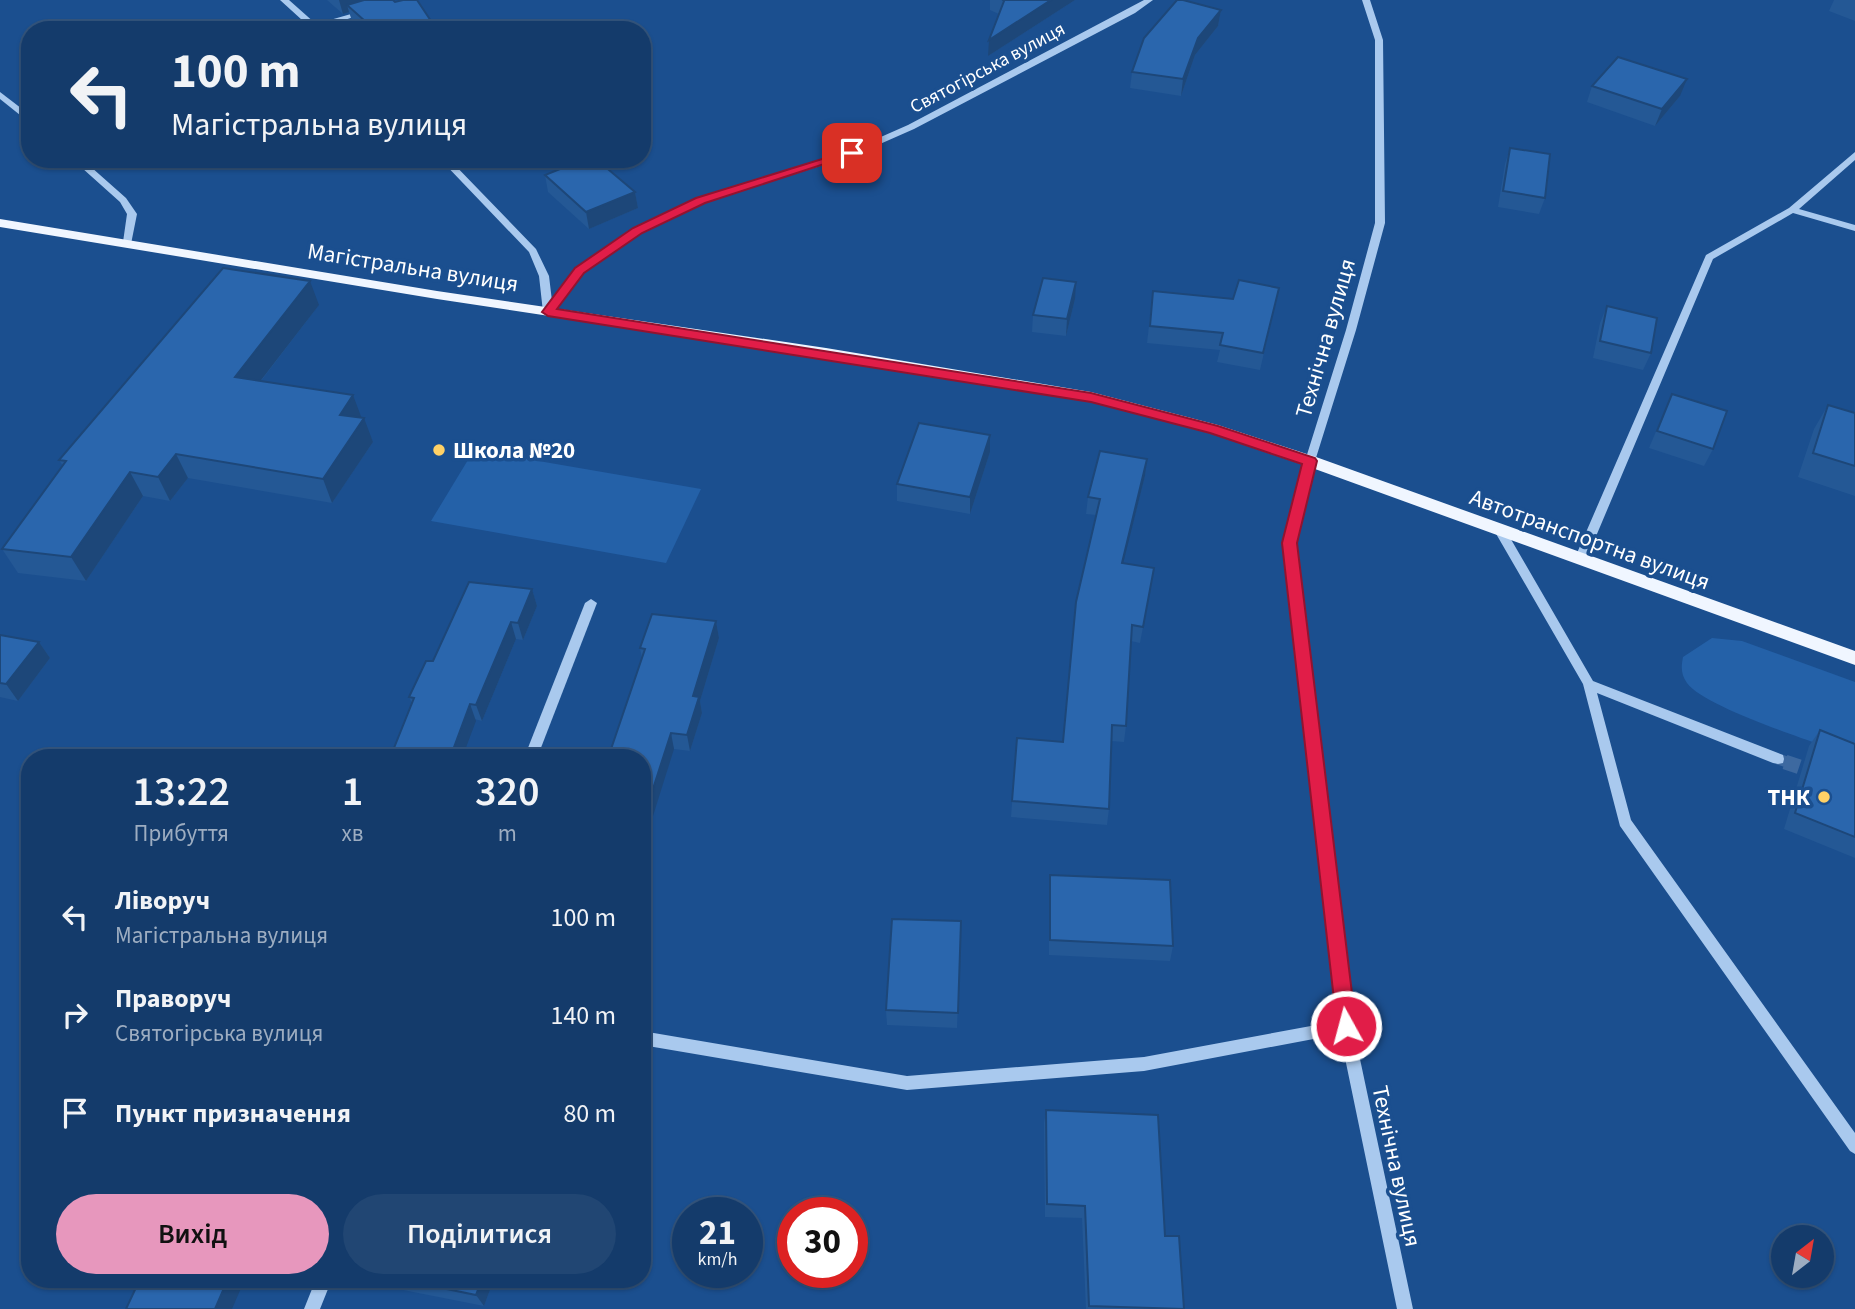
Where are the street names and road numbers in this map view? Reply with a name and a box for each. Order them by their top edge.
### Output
street label: Святогірська вулиця [905,16,1070,121]
street label: Магістральна вулиця [305,235,521,300]
street label: Технічна вулиця [1287,255,1364,421]
street label: Автотранспортна вулиця [1465,481,1714,598]
street label: Технічна вулиця [1363,1083,1430,1250]

